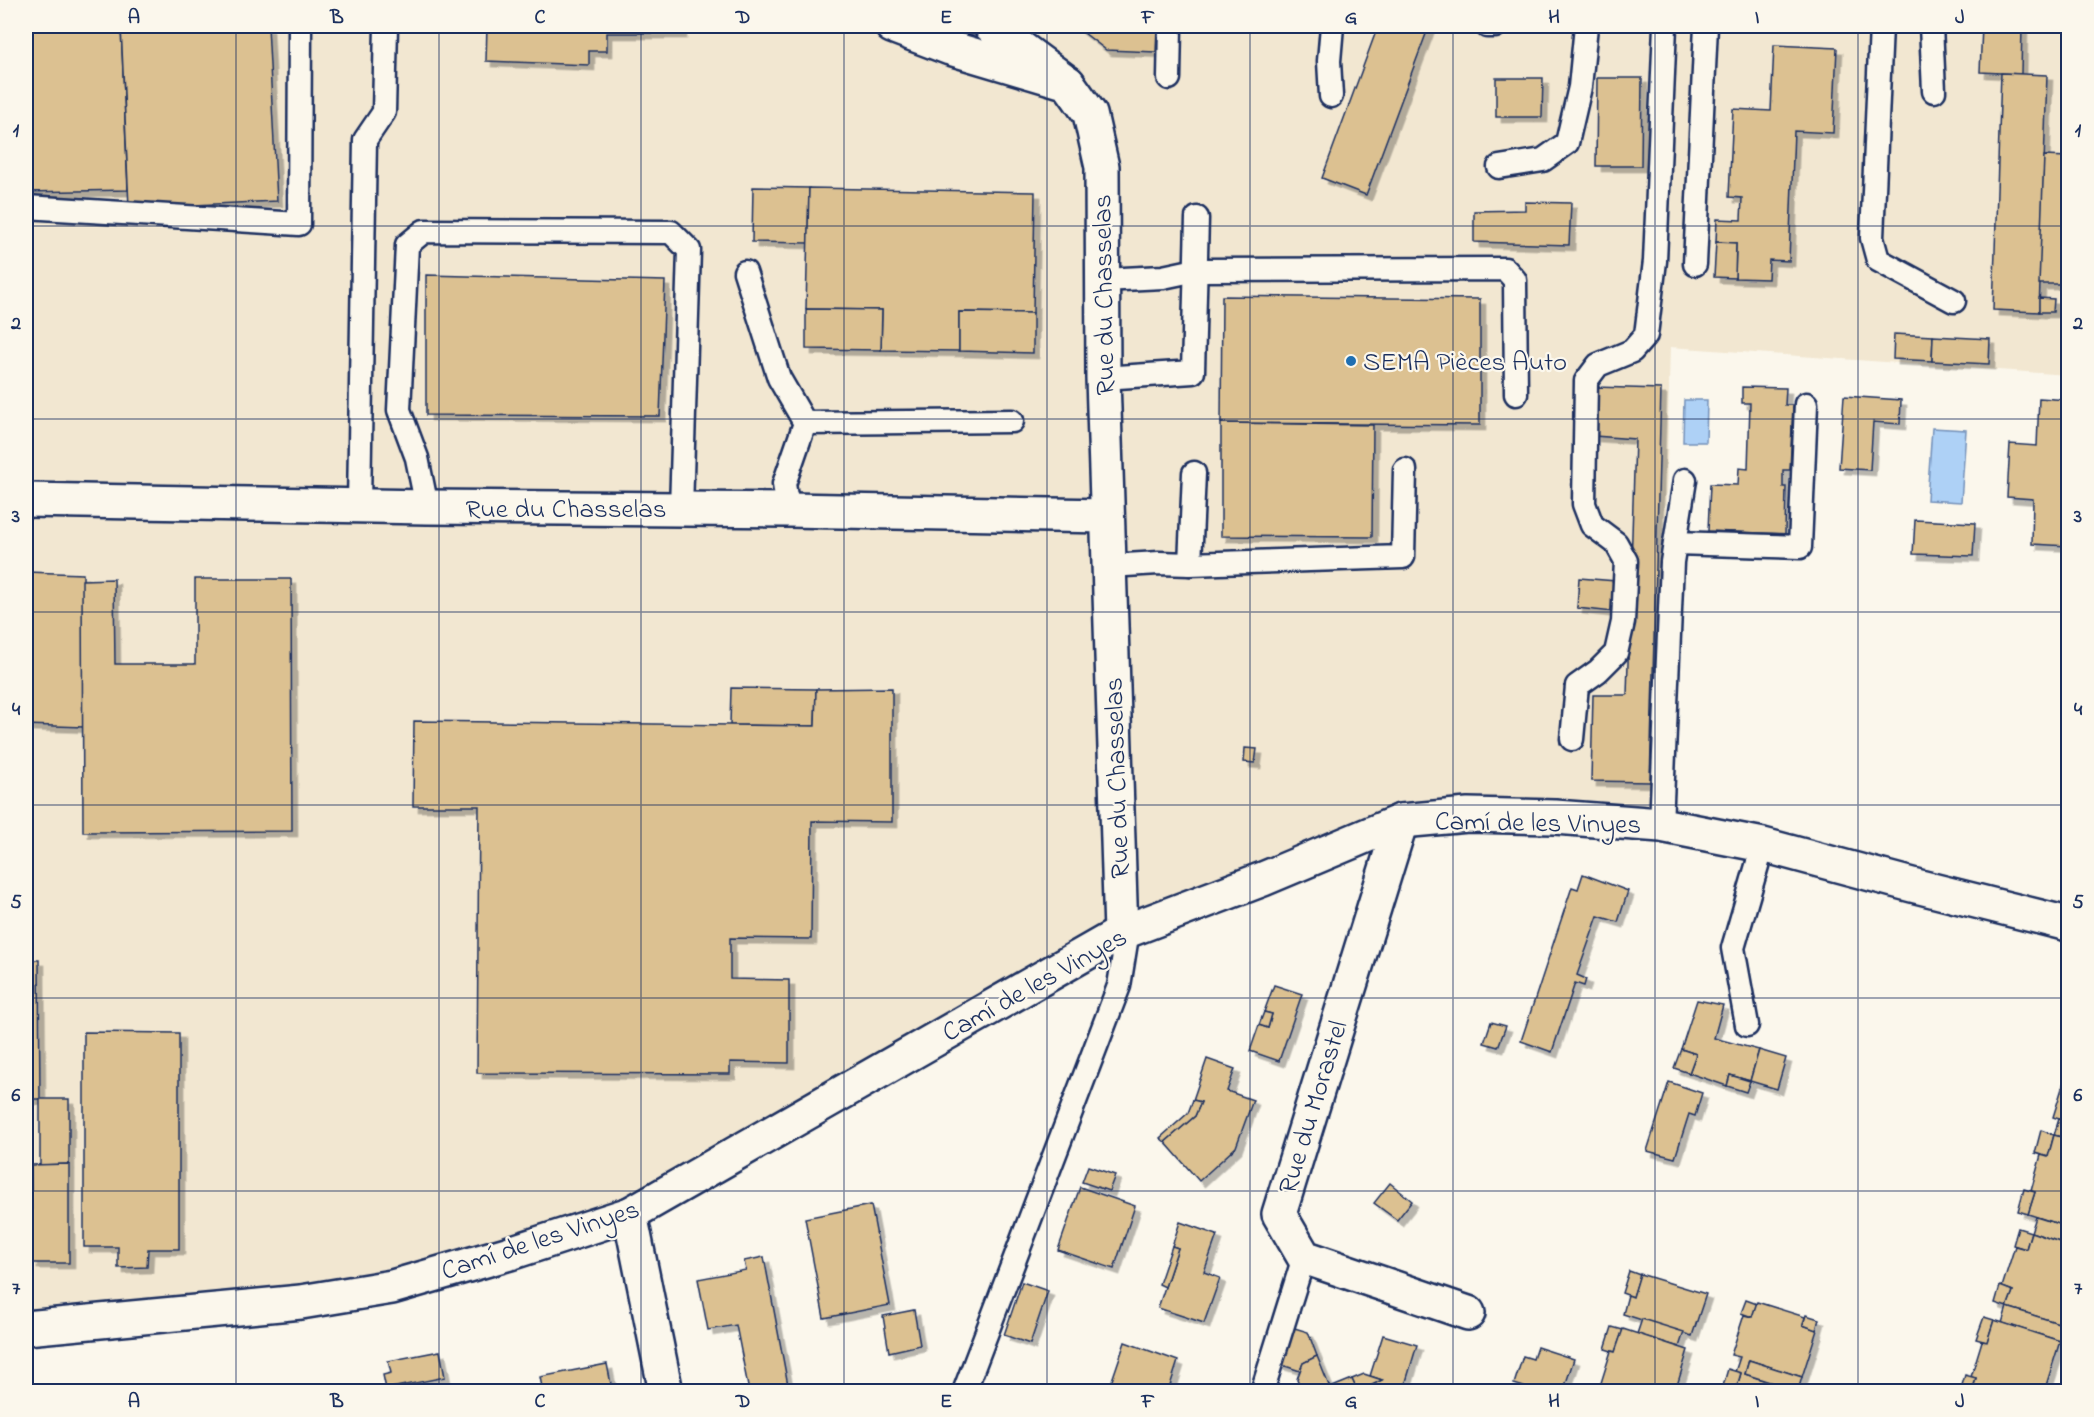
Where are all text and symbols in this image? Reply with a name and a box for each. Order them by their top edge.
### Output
text: A [128,4,140,33]
text: B [329,4,344,33]
text: C [535,4,546,33]
text: D [735,4,750,33]
text: E [940,4,952,33]
text: F [1141,4,1155,33]
text: G [1345,4,1358,33]
text: H [1548,4,1560,33]
text: I [1755,4,1760,33]
text: J [1955,4,1965,33]
text: 1 [13,117,20,146]
text: 1 [2075,117,2082,146]
street label: Rue du Chasselas [1084,194,1127,396]
text: 2 [10,310,21,339]
text: 2 [2072,310,2083,339]
place label: SEMA Pièces Auto [1363,344,1567,383]
marker: SEMA Pièces Auto [1344,354,1358,368]
street label: Rue du Chasselas [465,491,667,530]
text: 3 [11,503,20,532]
text: 3 [2073,503,2082,532]
street label: Rue du Chasselas [1096,677,1141,879]
text: 4 [12,696,21,725]
text: 4 [2074,696,2083,725]
street label: Camí de les Vinyes [1435,803,1641,846]
text: 5 [10,889,22,918]
text: 5 [2072,889,2084,918]
street label: Camí de les Vinyes [936,919,1135,1053]
street label: Rue du Morastel [1270,1016,1359,1199]
text: 6 [12,1082,21,1111]
text: 6 [2074,1082,2083,1111]
street label: Camí de les Vinyes [437,1191,645,1292]
text: 7 [12,1275,21,1304]
text: 7 [2074,1275,2083,1304]
text: A [128,1388,140,1417]
text: B [329,1388,344,1417]
text: C [535,1388,546,1417]
text: D [735,1388,750,1417]
text: E [940,1388,952,1417]
text: F [1141,1388,1155,1417]
text: G [1345,1388,1358,1417]
text: H [1548,1388,1560,1417]
text: I [1755,1388,1760,1417]
text: J [1955,1388,1965,1417]

